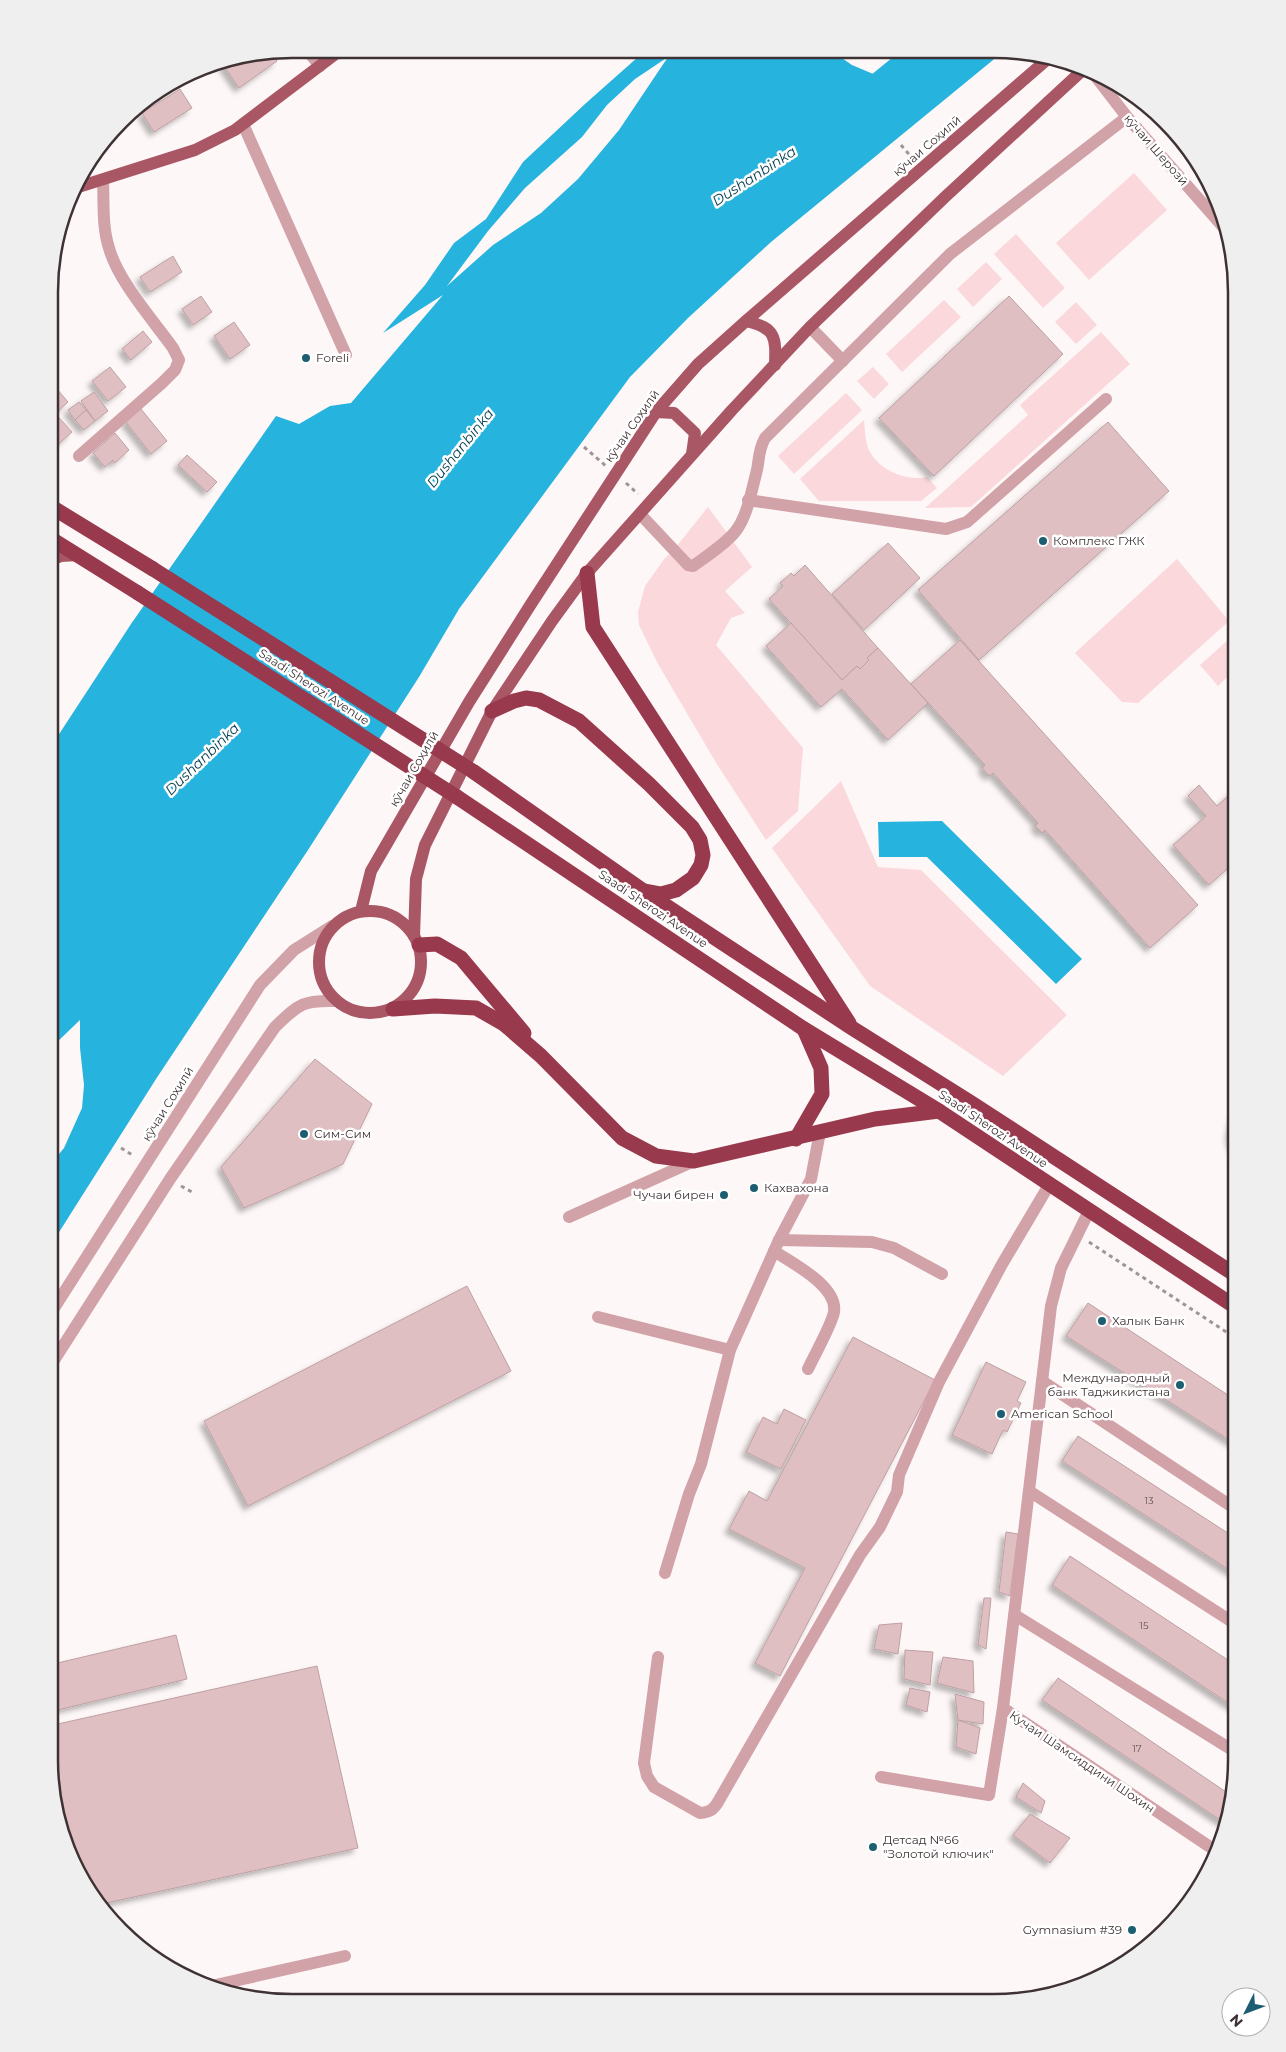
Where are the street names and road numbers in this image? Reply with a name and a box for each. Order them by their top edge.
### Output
street label: кӯчаи Шерозӣ [1121,111,1192,189]
street label: кӯчаи Соҳилӣ [890,112,964,179]
street label: кӯчаи Соҳилӣ [601,387,662,465]
street label: Saadi Sherozi Avenue [256,645,372,728]
street label: кӯчаи Соҳилӣ [386,728,441,809]
street label: Saadi Sherozi Avenue [596,866,711,951]
street label: кӯчаи Соҳилӣ [139,1064,197,1144]
street label: Saadi Sherozi Avenue [936,1086,1051,1171]
street label: Кучаи Шамсиддини Шохин [1007,1707,1158,1816]

